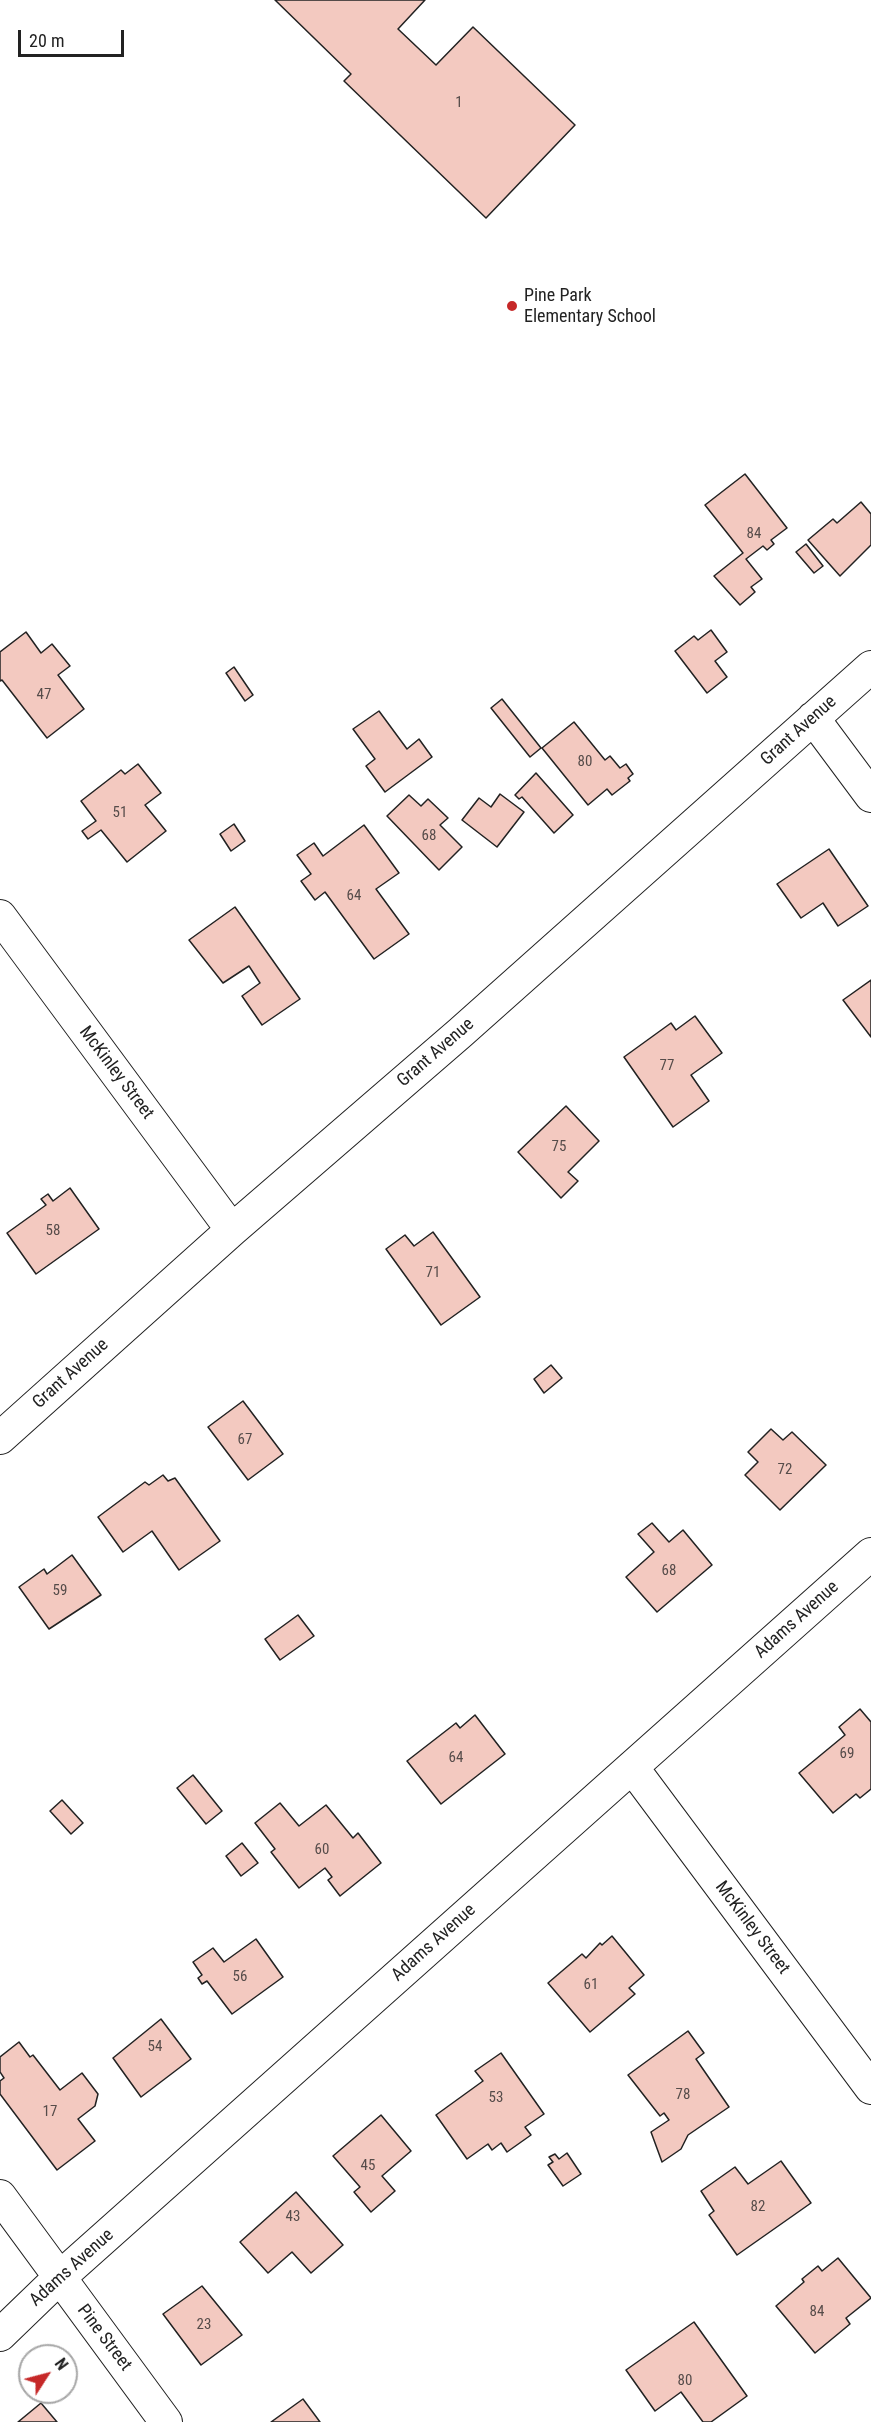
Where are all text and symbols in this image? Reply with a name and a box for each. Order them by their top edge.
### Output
scale bar [21,18,128,56]
text: 20 m [29,30,64,51]
house number: 1 [455,94,463,112]
place label: Pine Park Elementary School [524,285,656,328]
marker: Pine Park Elementary School [505,299,519,313]
house number: 84 [747,525,761,543]
house number: 47 [37,686,51,704]
street label: Grant Avenue [757,691,841,771]
house number: 80 [578,753,592,771]
house number: 51 [113,804,127,822]
house number: 68 [422,827,436,845]
house number: 64 [347,887,361,905]
street label: Grant Avenue [393,1014,479,1092]
street label: McKinley Street [74,1022,158,1124]
house number: 77 [660,1057,674,1075]
house number: 75 [552,1138,566,1156]
house number: 58 [46,1222,60,1240]
house number: 71 [426,1264,440,1282]
street label: Grant Avenue [29,1334,113,1414]
house number: 67 [238,1431,252,1449]
house number: 72 [778,1461,792,1479]
house number: 68 [662,1562,676,1580]
street label: Adams Avenue [751,1577,843,1663]
house number: 59 [53,1582,67,1600]
house number: 69 [840,1745,854,1763]
house number: 64 [449,1749,463,1767]
house number: 60 [315,1841,329,1859]
street label: McKinley Street [710,1877,794,1979]
street label: Adams Avenue [388,1900,480,1986]
house number: 56 [233,1968,247,1986]
house number: 61 [584,1976,598,1994]
house number: 54 [148,2038,162,2056]
house number: 78 [676,2086,690,2104]
house number: 53 [489,2089,503,2107]
house number: 17 [43,2103,57,2121]
house number: 45 [361,2157,375,2175]
house number: 82 [751,2198,765,2216]
house number: 43 [286,2208,300,2226]
street label: Adams Avenue [26,2225,118,2311]
street label: Pine Street [72,2301,136,2375]
house number: 84 [810,2303,824,2321]
house number: 23 [197,2316,211,2334]
north arrow [18,2344,78,2404]
text: N [51,2355,72,2374]
house number: 80 [678,2372,692,2390]

